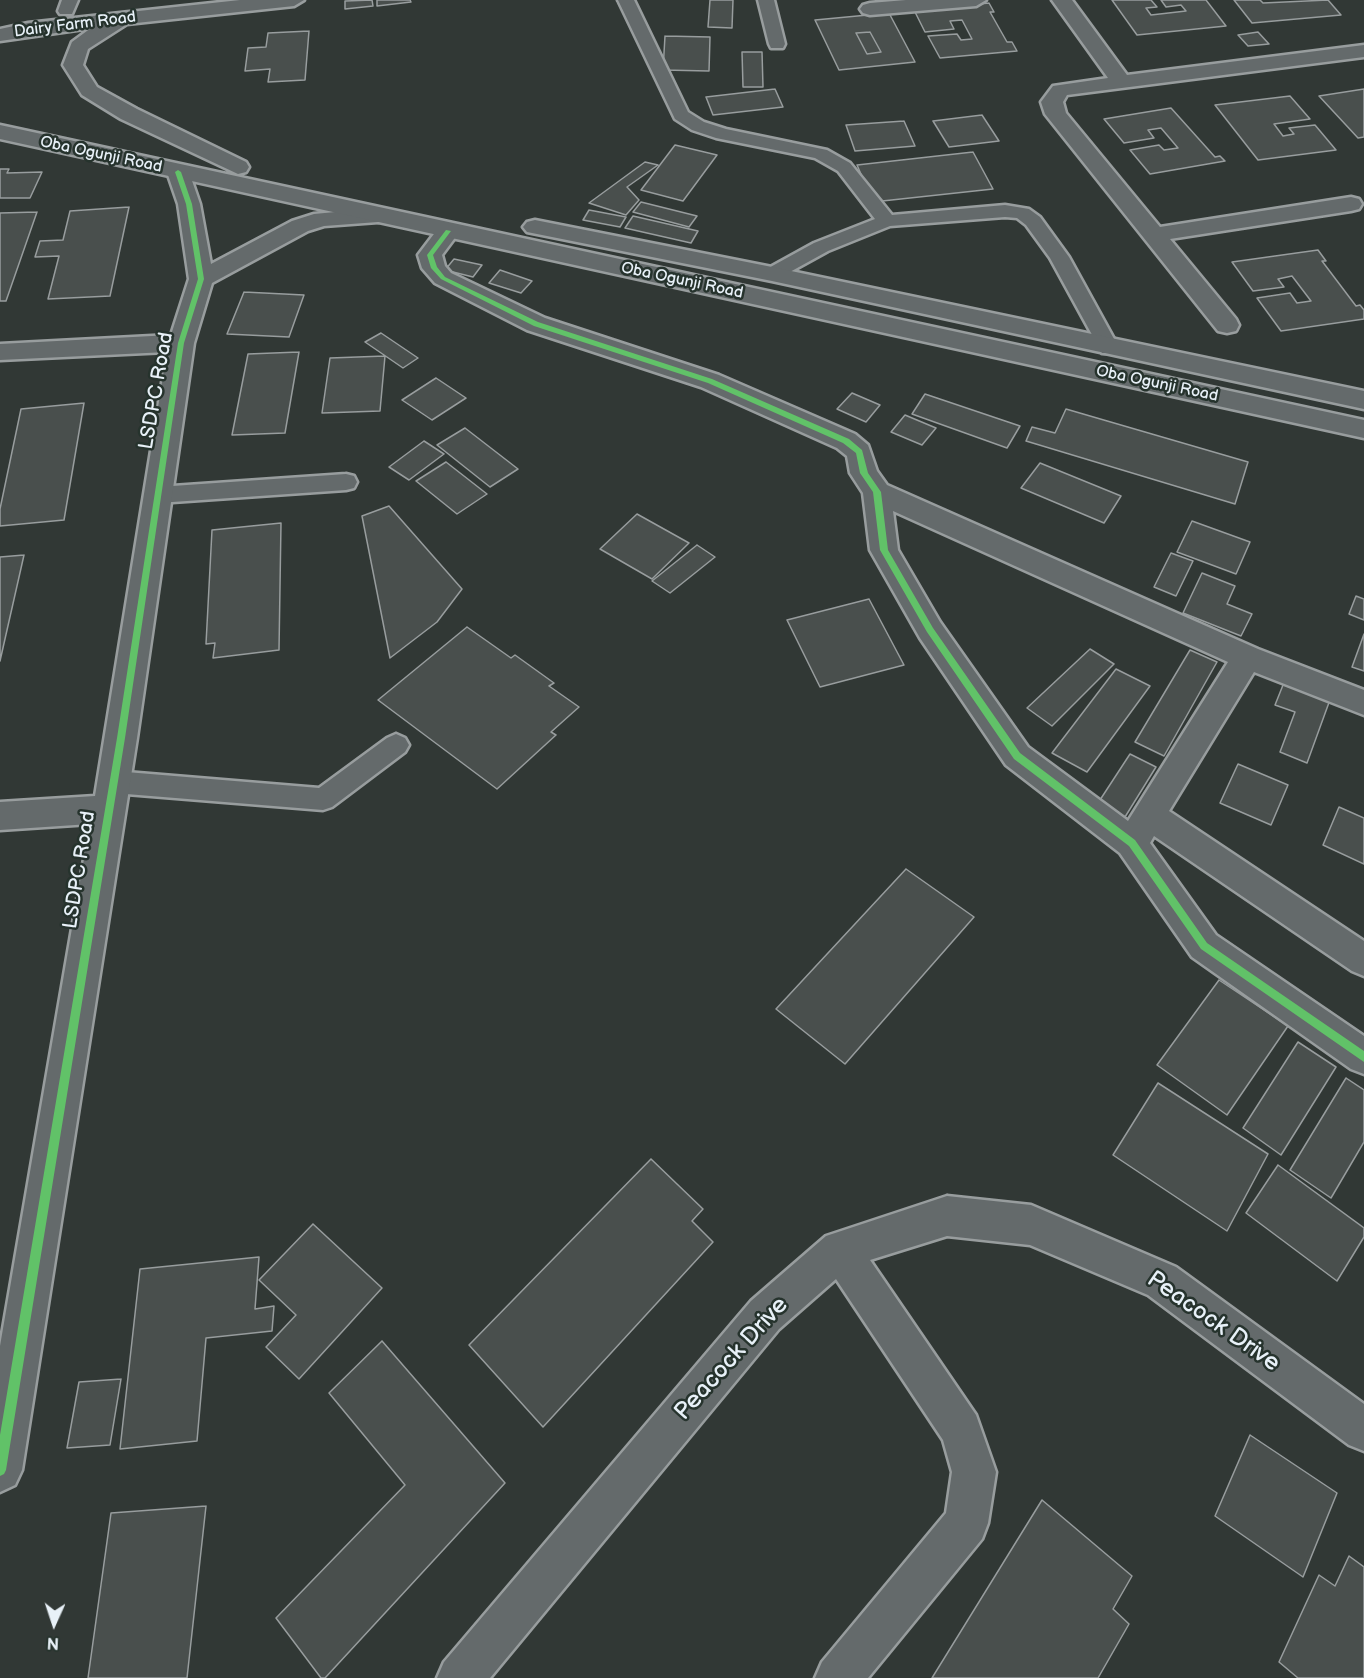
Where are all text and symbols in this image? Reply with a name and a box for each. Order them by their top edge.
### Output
street label: Dairy Farm Road [13,8,137,42]
street label: Oba Ogunji Road [38,133,164,177]
street label: Oba Ogunji Road [619,259,745,303]
street label: LSDPC Road [135,330,179,452]
street label: Oba Ogunji Road [1094,362,1220,406]
street label: LSDPC Road [59,809,101,931]
street label: Peacock Drive [1141,1266,1285,1378]
street label: Peacock Drive [669,1291,795,1427]
north arrow [24,1594,84,1654]
text: N [47,1633,60,1652]

